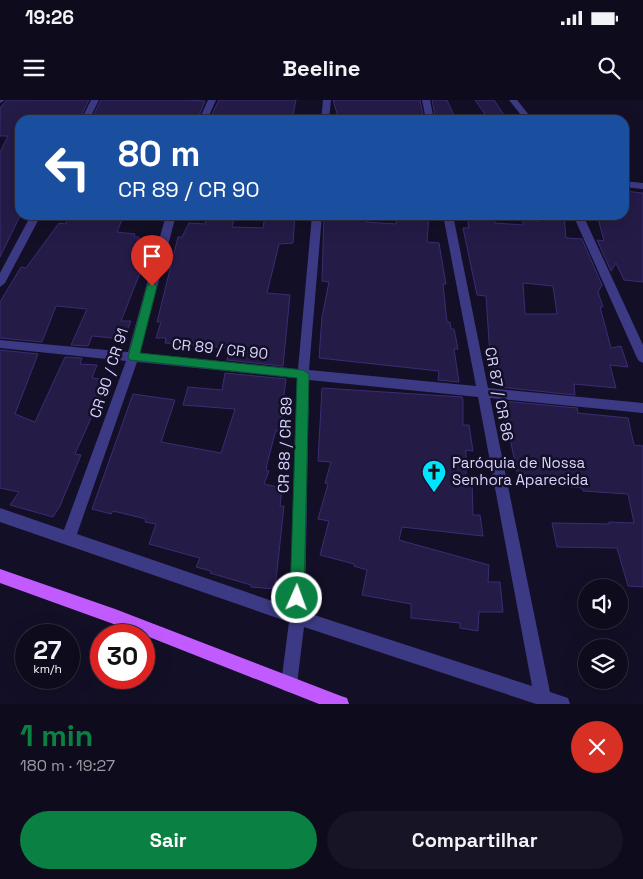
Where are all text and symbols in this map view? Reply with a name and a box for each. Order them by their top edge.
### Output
text: 19:26 [25,5,74,30]
icon: menu [20,54,48,82]
text: Beeline [283,54,360,82]
icon: search [595,54,623,82]
text: 80 m [118,132,200,176]
icon: left [35,135,100,200]
text: CR 89 / CR 90 [118,175,260,203]
pin [131,235,173,286]
icon: arrive [138,242,166,270]
street label: CR 90 / CR 91 [85,325,132,420]
street label: CR 89 / CR 90 [171,334,269,363]
street label: CR 87 / CR 86 [481,345,518,443]
street label: CR 88 / CR 89 [273,396,296,493]
place label: Paróquia de Nossa Senhora Aparecida [452,453,589,489]
church icon: Paróquia de Nossa Senhora Aparecida [421,459,447,493]
position arrow [270,571,322,623]
map controls [578,579,628,689]
button: sound [578,579,628,629]
speed limit sign: 30 [90,624,155,689]
text: 27 [33,634,62,666]
button: layers [578,639,628,689]
text: km/h [33,661,62,677]
text: 1 min [20,716,93,755]
button: close [571,721,623,773]
text: 180 m · 19:27 [20,755,115,776]
button: Sair [20,811,317,869]
button: Compartilhar [327,811,623,869]

